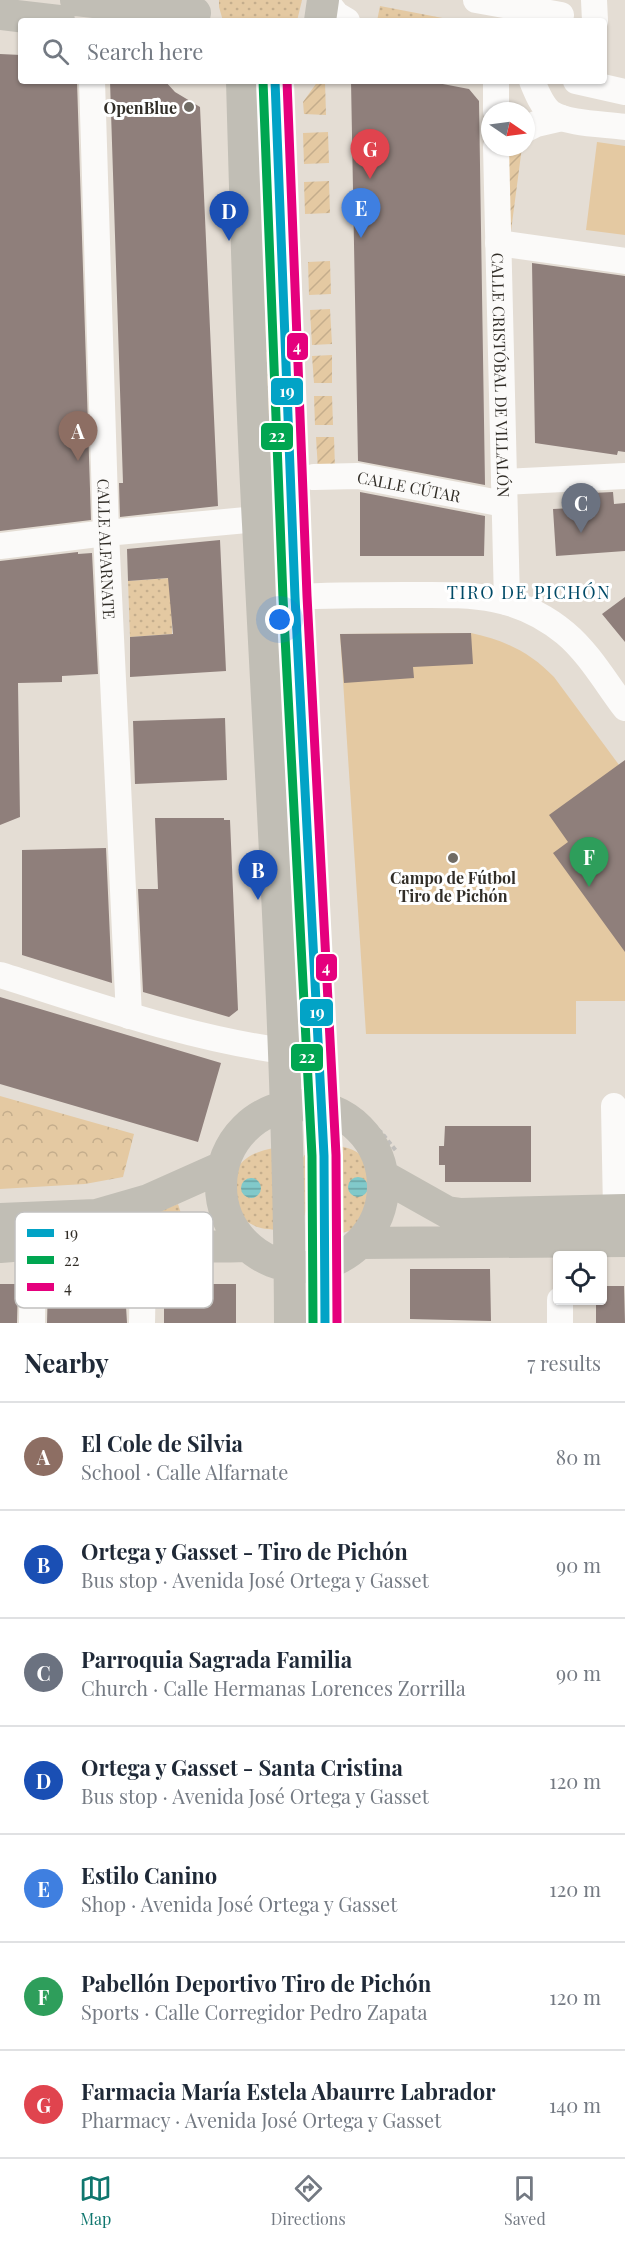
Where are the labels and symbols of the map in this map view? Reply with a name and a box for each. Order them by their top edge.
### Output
place label: OpenBlue [104,97,177,118]
marker: OpenBlue [182,100,196,114]
north arrow [481,102,535,156]
pin: G [350,130,389,179]
pin: E [342,188,380,238]
pin: D [210,192,248,241]
street label: CALLE CRISTÓBAL DE VILLALÓN [488,252,515,498]
line badge: 4 [286,332,309,361]
text: 4 [293,335,301,356]
line badge: 19 [270,377,304,406]
text: 19 [280,380,295,401]
pin: A [58,412,98,461]
line badge: 22 [260,422,294,451]
text: 22 [269,425,285,446]
street label: CALLE CÚTAR [356,466,463,506]
street label: CALLE ALFARNATE [94,478,121,620]
pin: C [562,484,600,533]
district label: TIRO DE PICHÓN [447,580,611,604]
your location [265,605,294,634]
pin: F [570,838,608,887]
pin: B [238,850,278,900]
marker: Campo de Fútbol Tiro de Pichón [446,851,460,865]
place label: Campo de Fútbol Tiro de Pichón [390,867,516,906]
line badge: 4 [315,953,338,982]
text: 4 [322,956,330,977]
line badge: 19 [299,998,334,1027]
text: 19 [310,1001,325,1022]
line badge: 22 [290,1043,324,1072]
text: 22 [299,1046,315,1067]
legend [15,1212,213,1308]
text: 19 [64,1222,78,1243]
text: 22 [64,1249,79,1270]
text: 4 [64,1276,72,1297]

